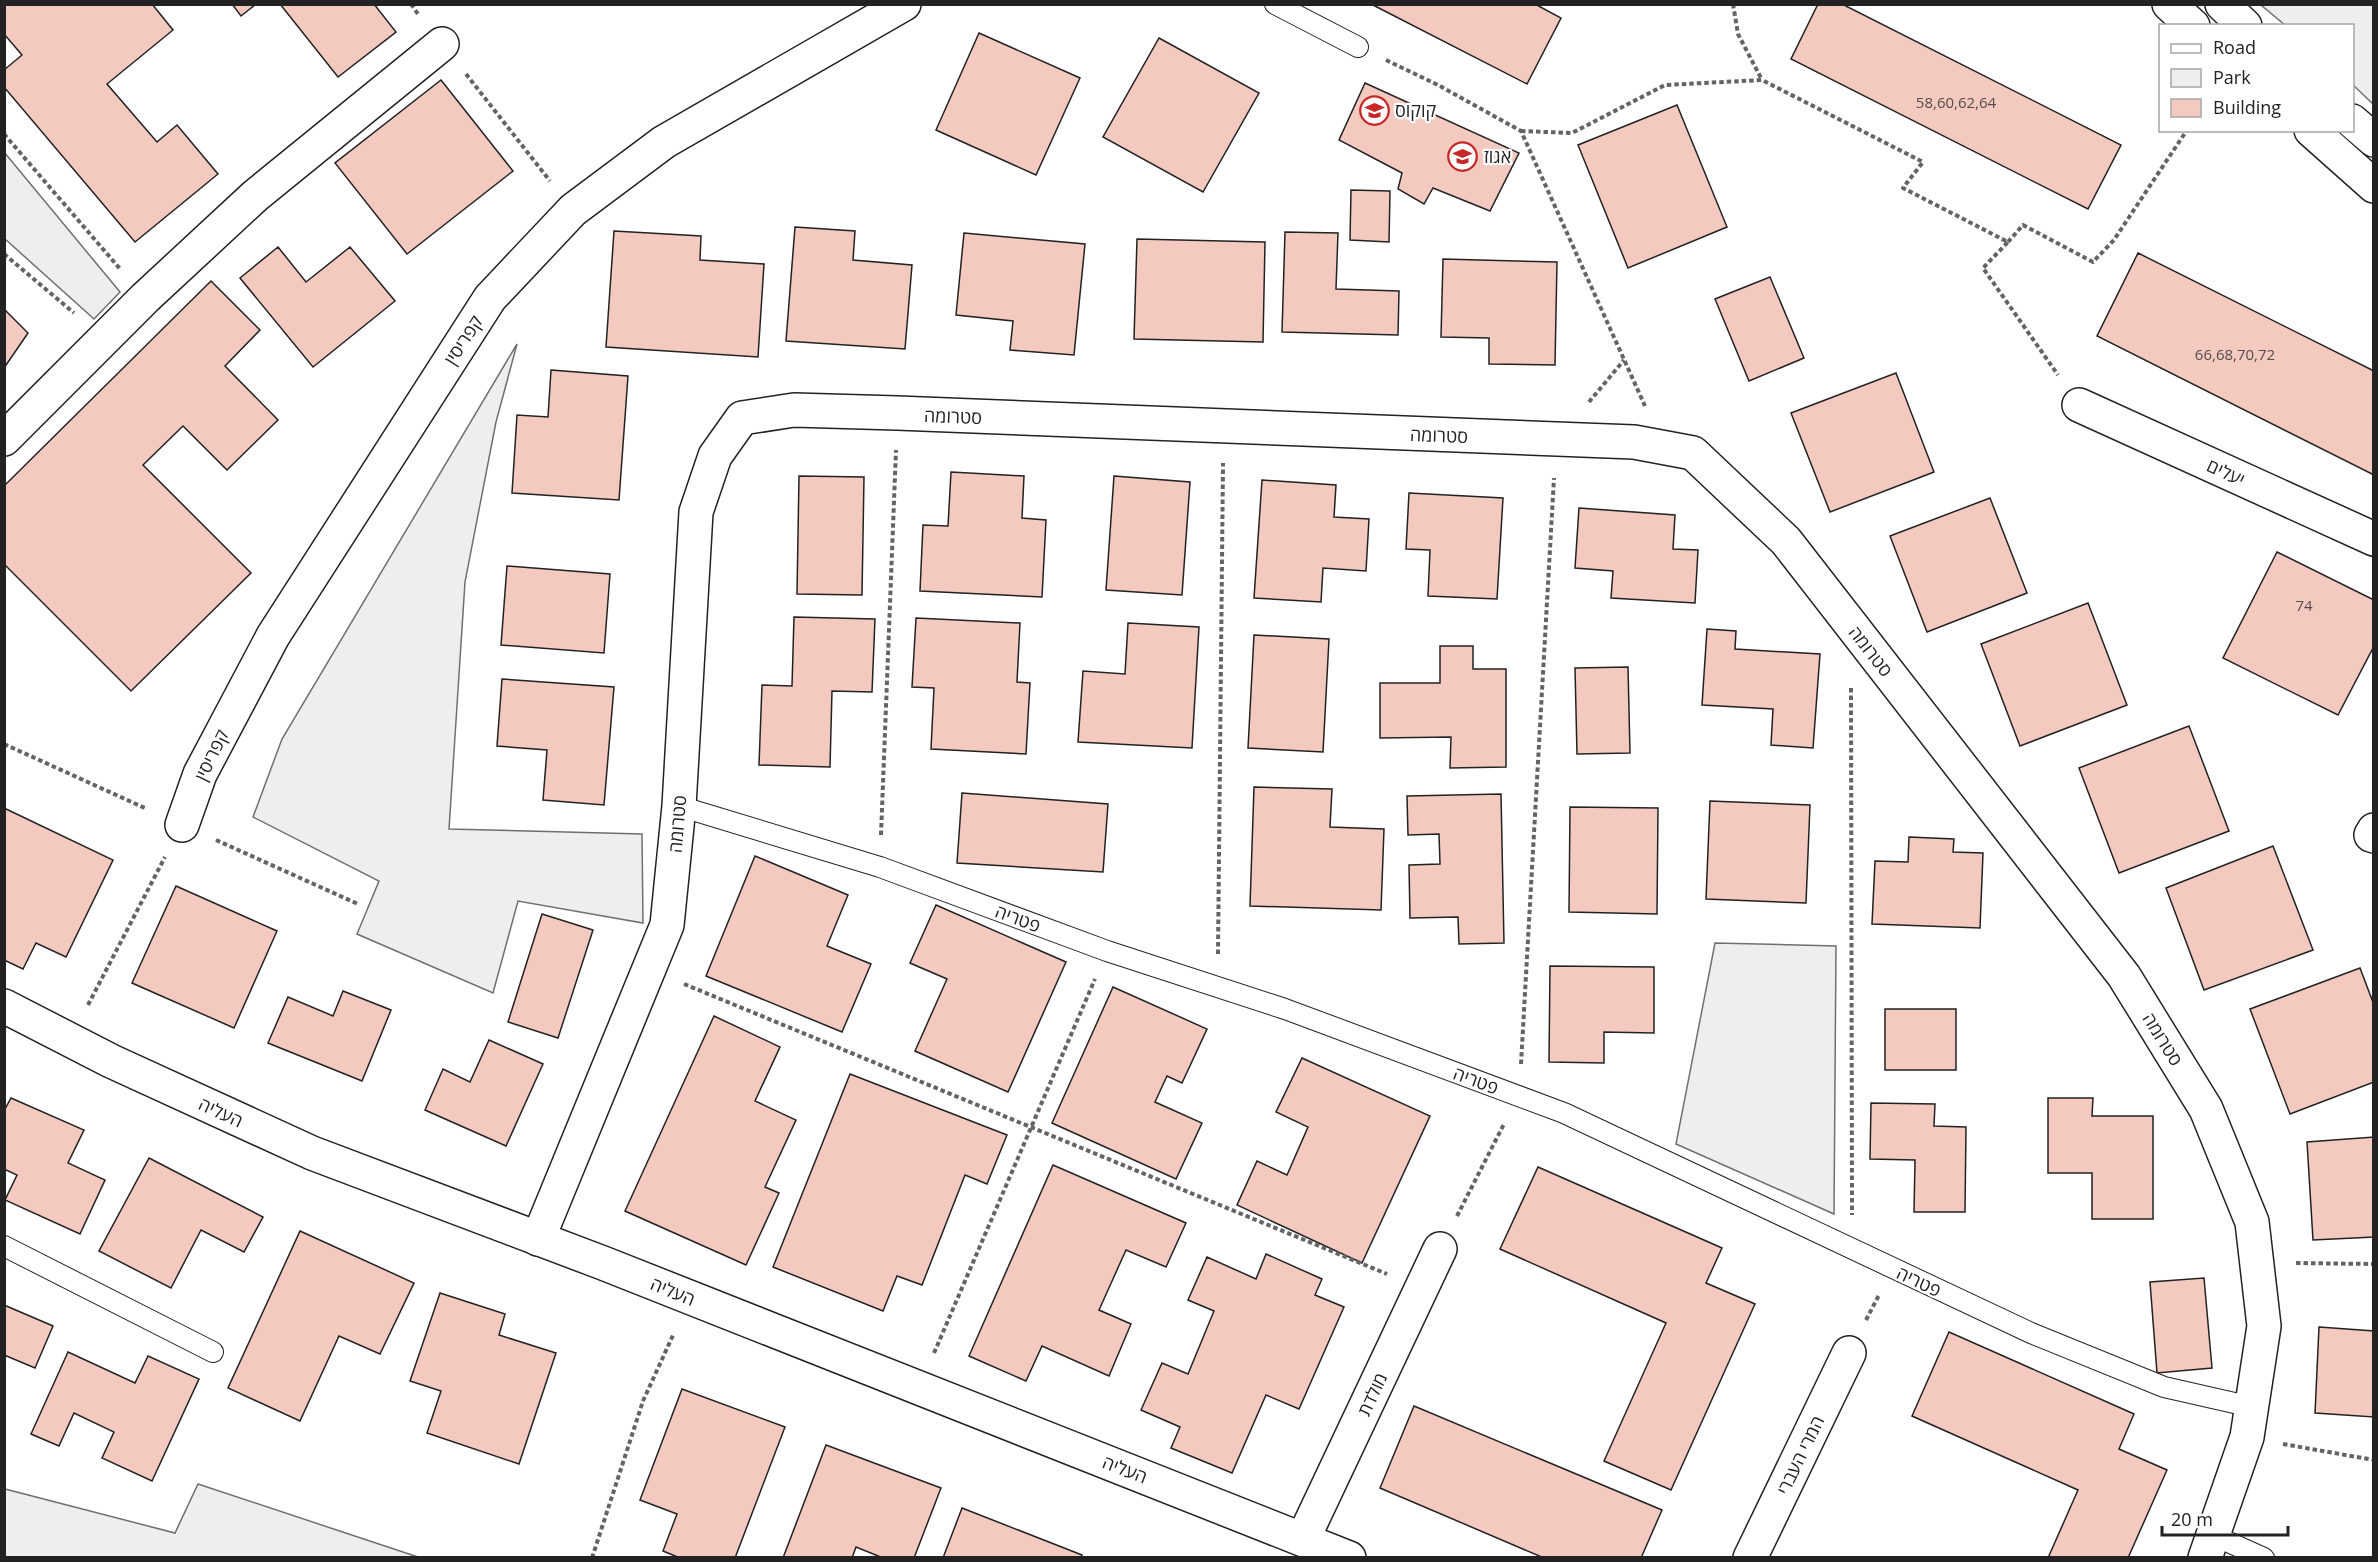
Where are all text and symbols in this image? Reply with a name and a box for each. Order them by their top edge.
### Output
legend [2159,24,2354,132]
text: Road [2213,35,2256,59]
text: Park [2213,65,2251,89]
house number: 58,60,62,64 [1916,92,1997,112]
school or university icon: קוקוס [1358,94,1390,126]
text: Building [2213,95,2281,119]
place label: קוקוס [1395,98,1437,122]
school or university icon: אגוז [1447,140,1479,172]
place label: אגוז [1484,144,1511,168]
street label: קפריסין [438,310,488,369]
house number: 66,68,70,72 [2195,344,2275,364]
street label: סטרומה [924,403,982,429]
street label: סטרומה [1410,422,1468,448]
street label: יעלים [2203,453,2249,491]
house number: 74 [2295,595,2313,615]
street label: סטרומה [1844,621,1898,681]
street label: קפריסין [188,725,234,785]
street label: סטרומה [663,794,691,854]
street label: פטריה [992,899,1044,937]
street label: סטרומה [2137,1008,2189,1070]
street label: פטריה [1450,1061,1502,1099]
street label: העליה [195,1091,247,1133]
street label: פטריה [1893,1260,1945,1302]
street label: העליה [647,1271,699,1311]
street label: מולדת [1352,1369,1392,1419]
street label: המרי העברי [1771,1411,1829,1499]
street label: העליה [1099,1450,1151,1488]
scale bar [2162,1499,2288,1537]
text: 20 m [2171,1507,2213,1531]

